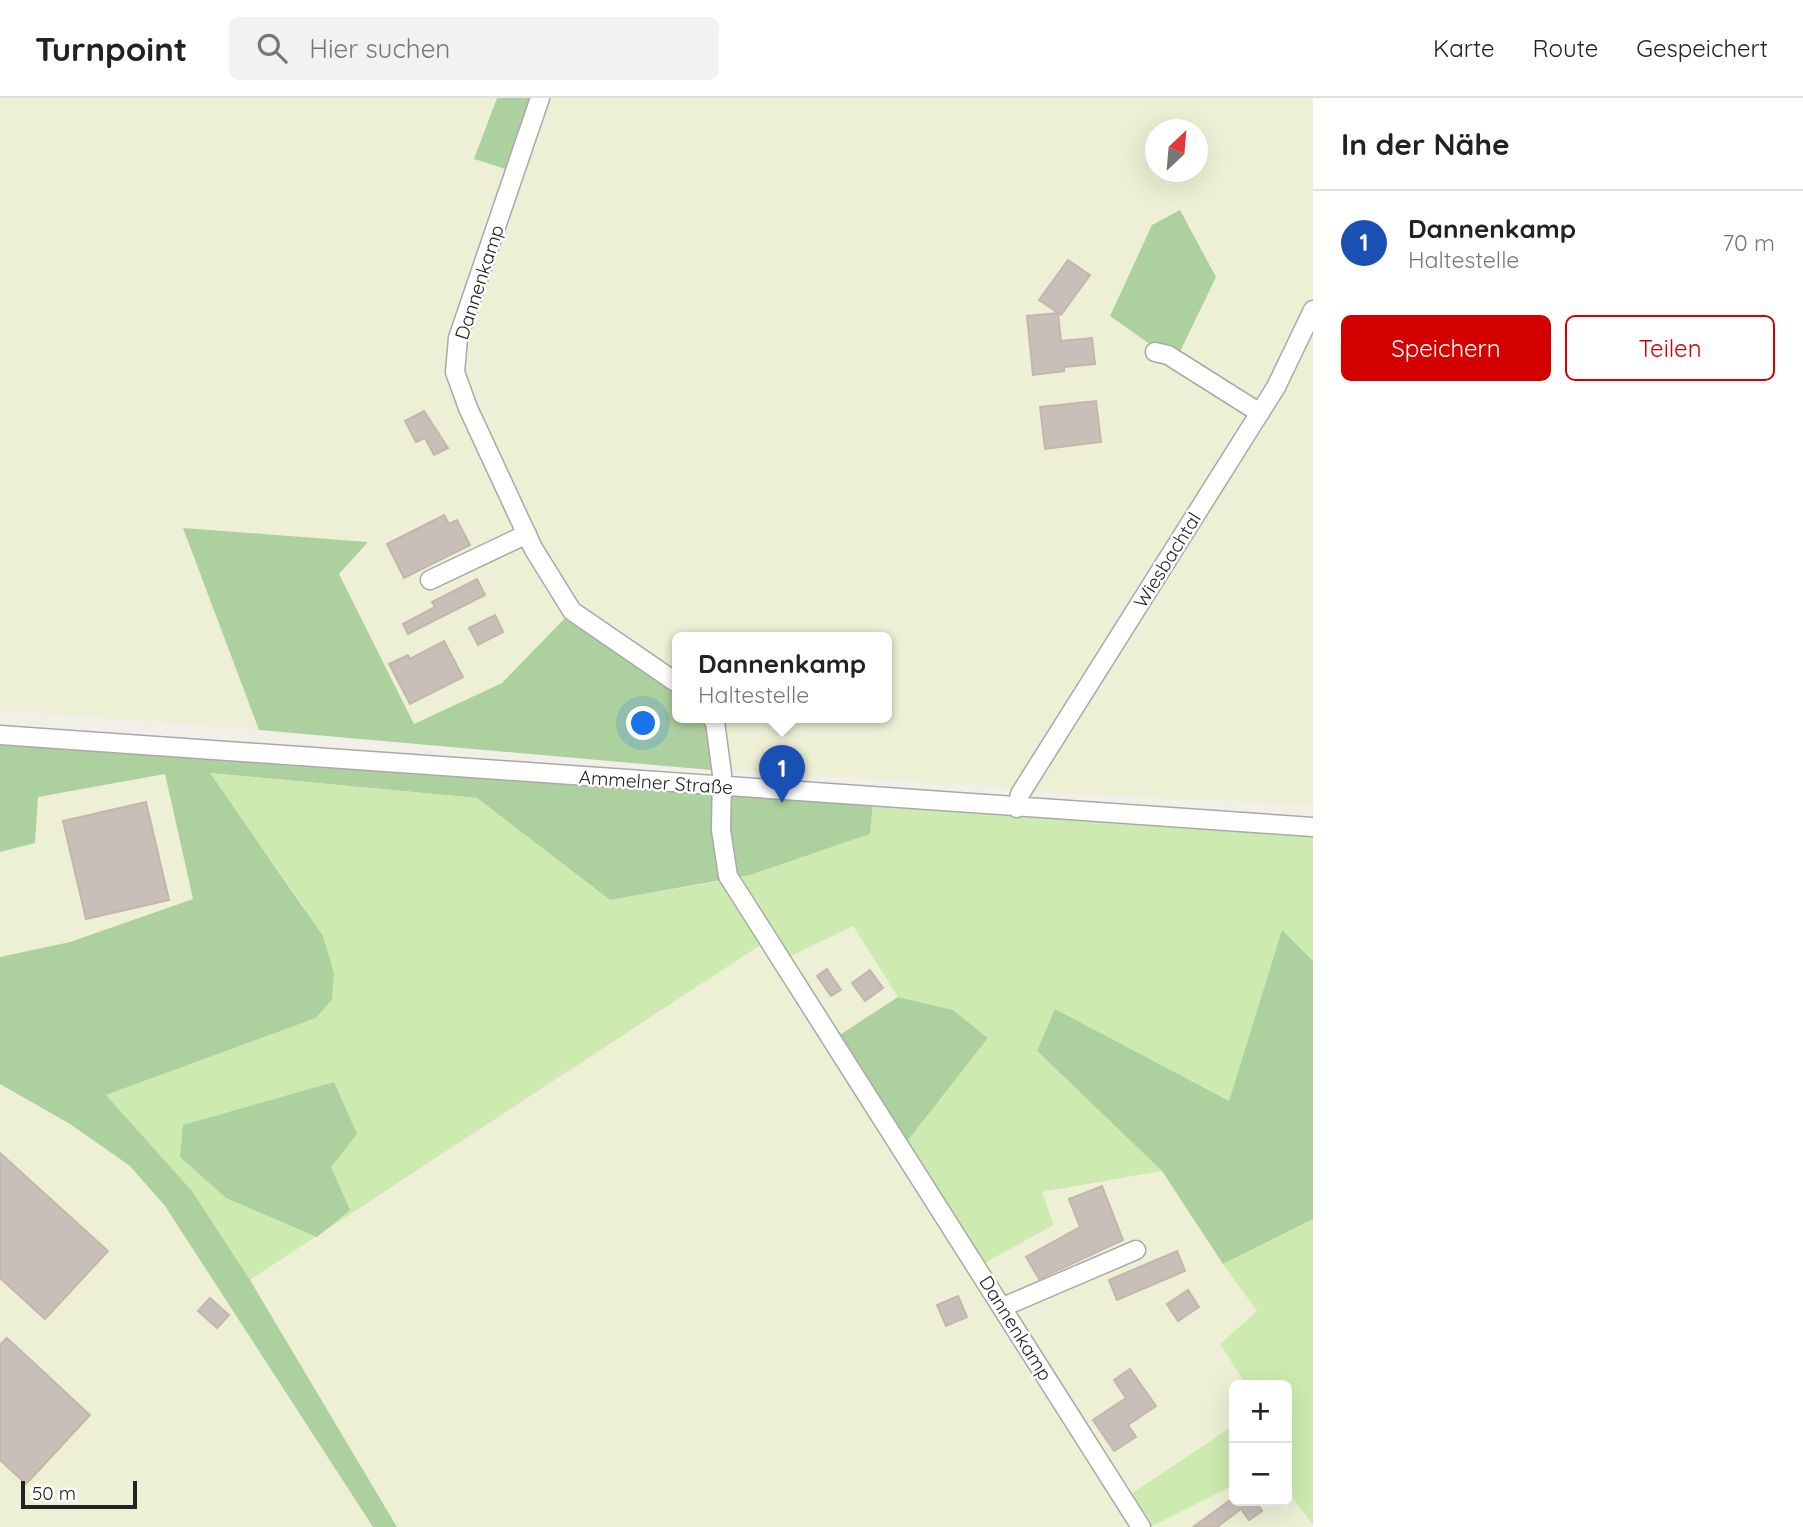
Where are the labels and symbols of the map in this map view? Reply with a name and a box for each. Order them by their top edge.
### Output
north arrow [1145,119,1208,182]
street label: Dannenkamp [449,222,509,342]
street label: Wiesbachtal [1128,508,1206,612]
your location [626,706,660,740]
pin: 1 [759,745,805,803]
street label: Ammelner Straße [578,765,734,799]
street label: Dannenkamp [974,1271,1058,1385]
scale bar [21,1478,136,1510]

